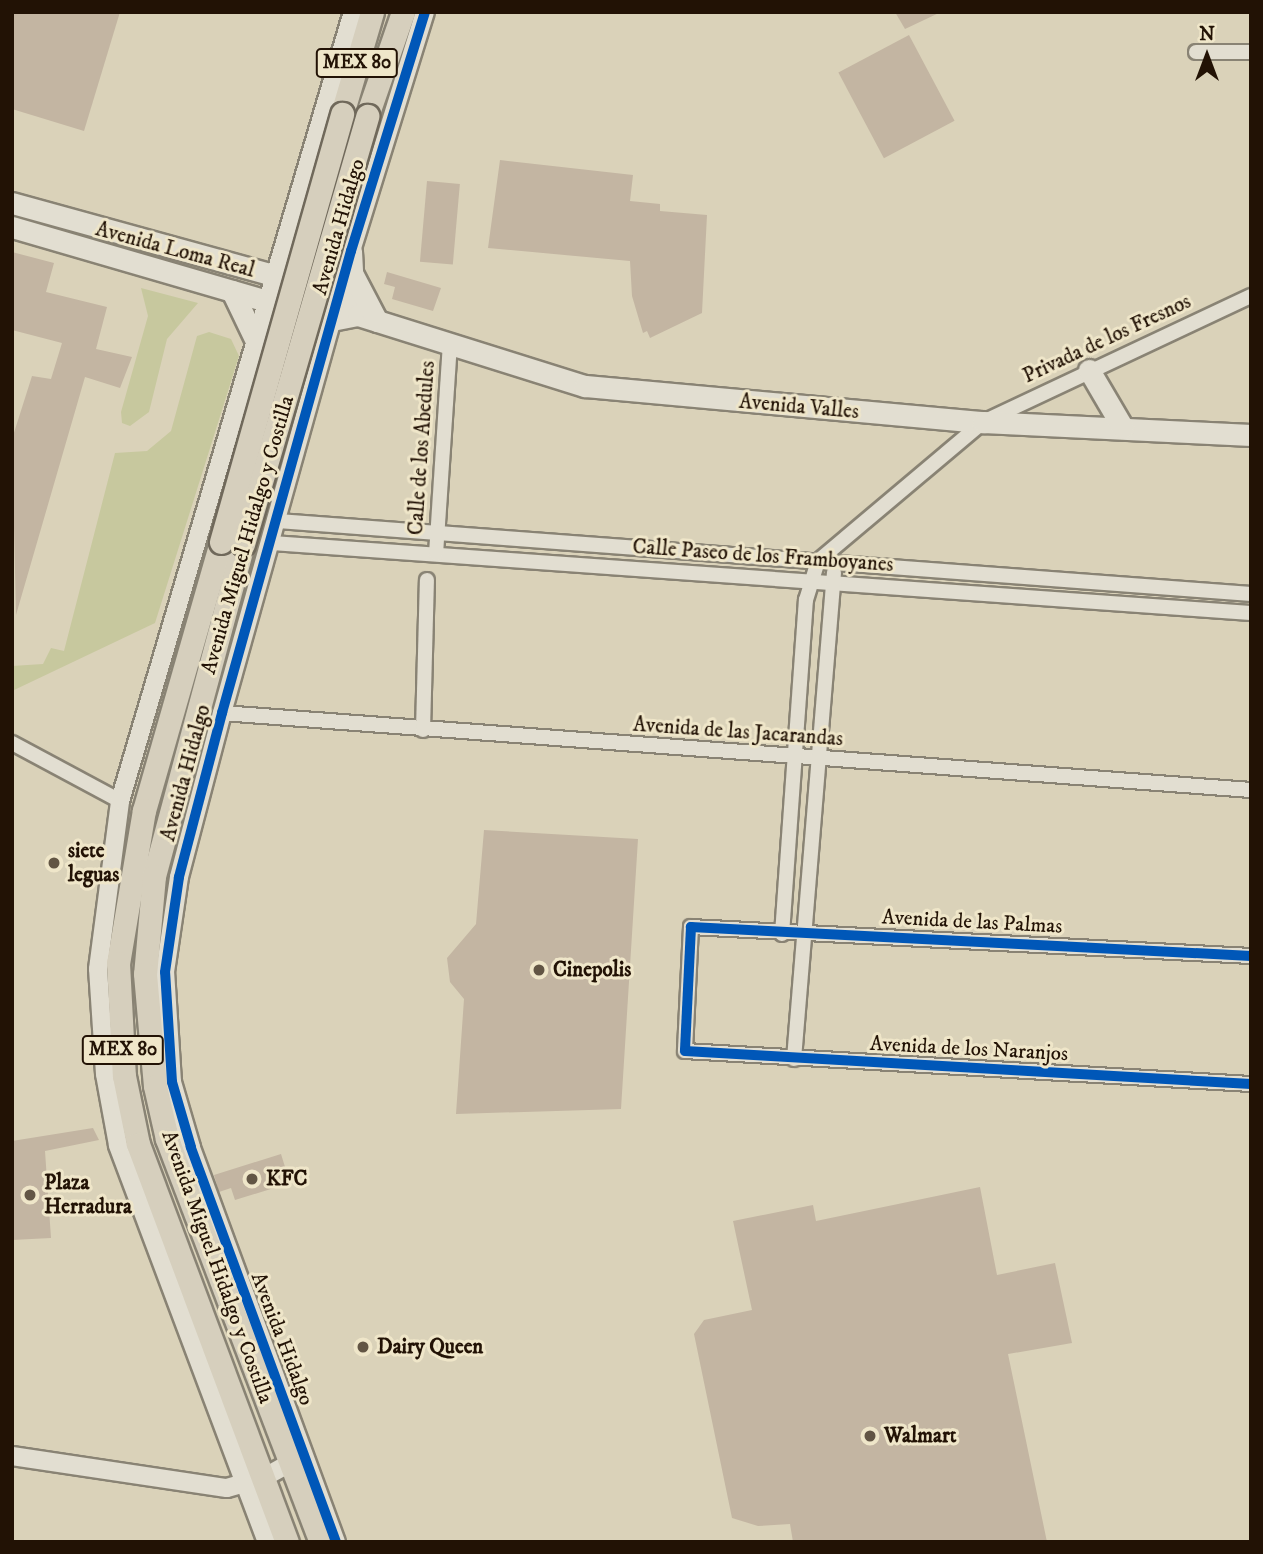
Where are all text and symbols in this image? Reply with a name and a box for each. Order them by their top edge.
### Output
north arrow [1172,21,1242,91]
text: N [1199,23,1215,46]
road number: MEX 80 [315,48,399,78]
street label: Avenida Hidalgo [308,156,370,298]
street label: Avenida Loma Real [93,217,257,283]
street label: Privada de los Fresnos [1019,289,1195,389]
street label: Calle de los Abedules [403,360,441,536]
street label: Avenida Valles [738,389,860,425]
street label: Avenida Miguel Hidalgo y Costilla [196,393,300,677]
street label: Calle Paseo de los Framboyanes [632,534,894,578]
street label: Avenida Hidalgo [156,702,216,844]
street label: Avenida de las Jacarandas [632,712,844,752]
place label: siete leguas [68,838,119,888]
marker: siete leguas [46,855,62,871]
street label: Avenida de las Palmas [881,905,1063,939]
place label: Cinepolis [553,957,631,983]
marker: Cinepolis [531,962,547,978]
street label: Avenida de los Naranjos [869,1031,1069,1067]
road number: MEX 80 [81,1034,165,1066]
street label: Avenida Miguel Hidalgo y Costilla [156,1127,278,1407]
place label: KFC [266,1166,308,1192]
place label: Plaza Herradura [44,1170,132,1220]
marker: KFC [244,1171,260,1187]
marker: Plaza Herradura [22,1187,38,1203]
street label: Avenida Hidalgo [245,1269,319,1409]
place label: Dairy Queen [377,1334,483,1360]
marker: Dairy Queen [355,1339,371,1355]
place label: Walmart [884,1423,956,1449]
marker: Walmart [862,1428,878,1444]

